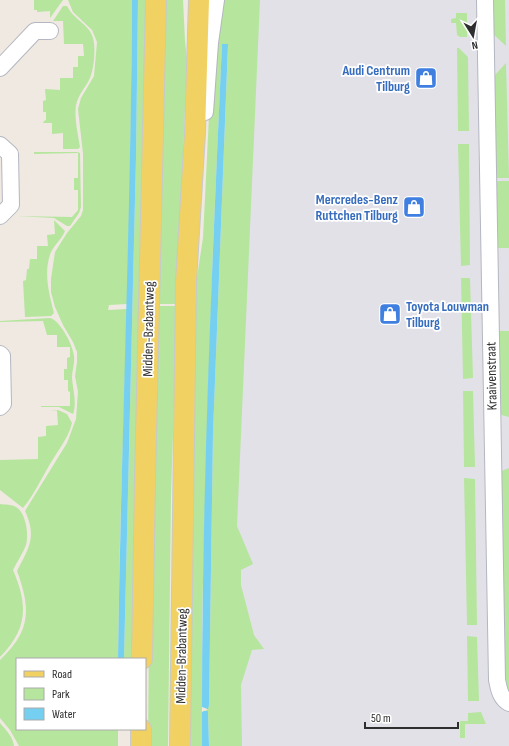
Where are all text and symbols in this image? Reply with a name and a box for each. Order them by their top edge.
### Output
north arrow [453,16,493,56]
text: N [471,38,479,52]
place label: Audi Centrum Tilburg [341,62,410,95]
shop icon: Audi Centrum Tilburg [413,65,439,91]
place label: Mercredes-Benz Ruttchen Tilburg [315,191,399,224]
shop icon: Mercredes-Benz Ruttchen Tilburg [401,194,427,220]
street label: Midden-Brabantweg [139,281,158,377]
place label: Toyota Louwman Tilburg [406,298,489,331]
shop icon: Toyota Louwman Tilburg [377,301,403,327]
street label: Kraaivenstraat [482,342,501,410]
street label: Midden-Brabantweg [172,608,191,704]
legend [16,658,146,730]
text: Road [52,667,72,682]
text: Park [52,687,70,702]
scale bar [365,704,458,730]
text: Water [52,707,76,722]
text: 50 m [371,711,391,726]

